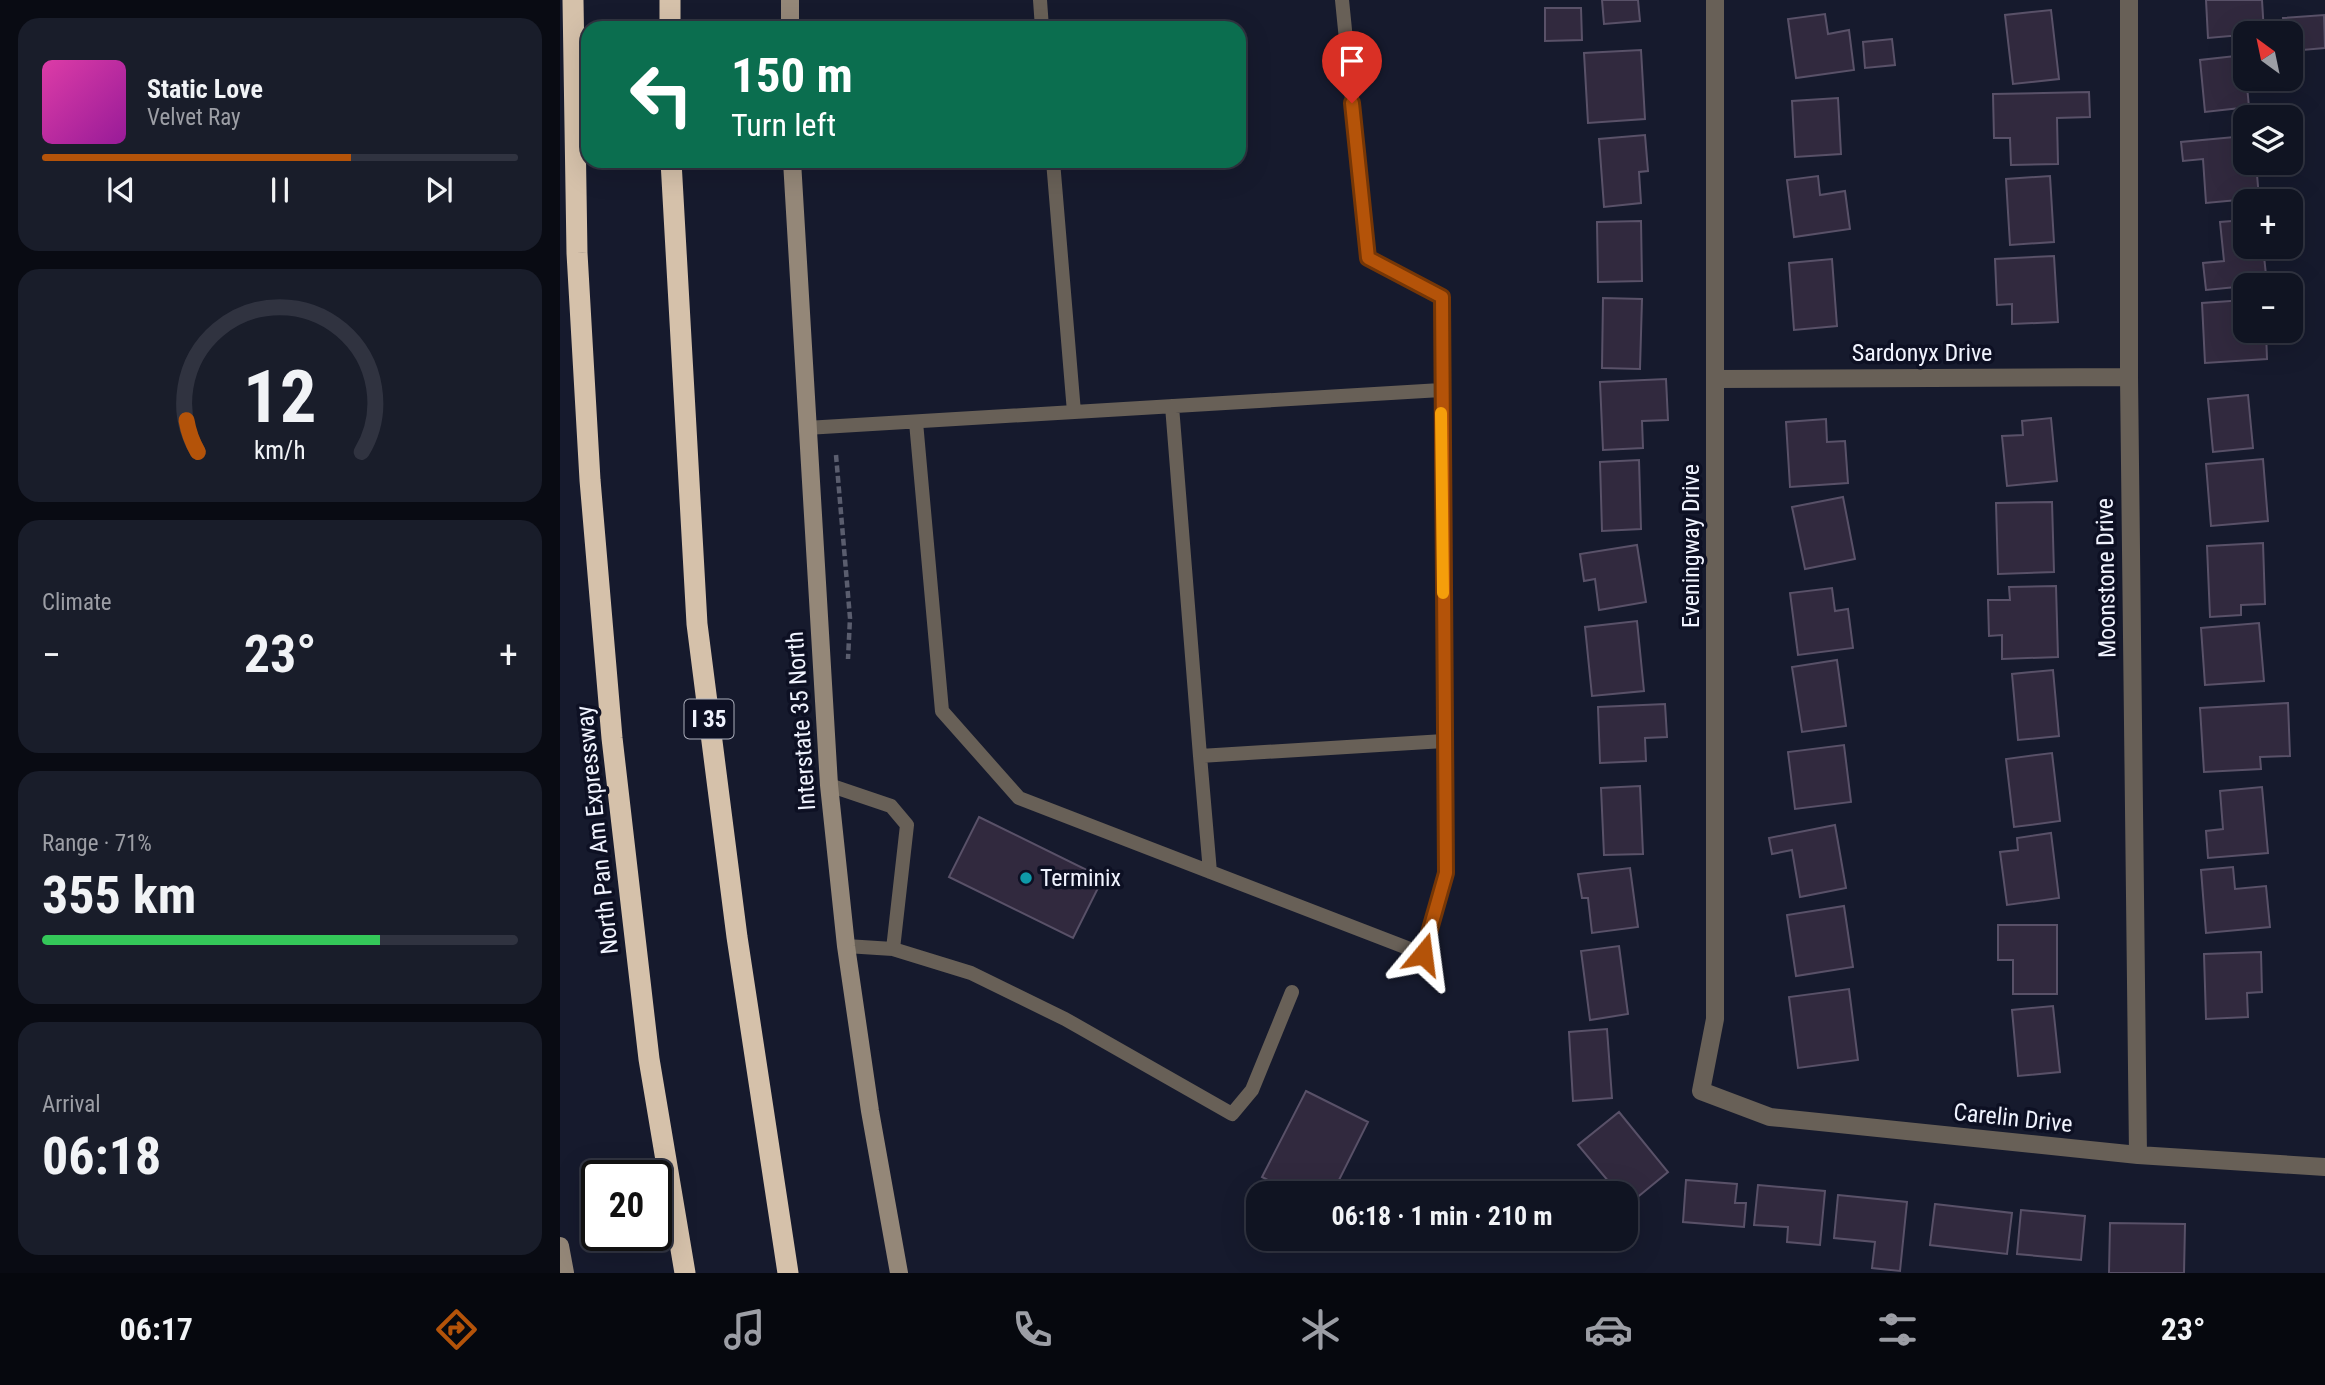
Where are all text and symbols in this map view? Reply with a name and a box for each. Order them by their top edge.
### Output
north arrow [2233,21,2303,91]
map controls [2233,21,2303,343]
pin [1322,31,1382,103]
icon: arrive [1333,42,1371,80]
text: 150 m [731,47,853,104]
icon: left [616,49,707,140]
text: Static Love [147,74,263,104]
text: Velvet Ray [147,104,241,131]
button: layers [2233,105,2303,175]
text: Turn left [731,106,836,144]
icon: previous [102,171,140,209]
icon: pause [261,171,299,209]
icon: next [420,171,458,209]
button: + [2233,189,2303,259]
button: − [2233,273,2303,343]
street label: Sardonyx Drive [1852,339,1992,367]
text: 12 [243,354,317,440]
text: km/h [254,435,306,464]
street label: Eveningway Drive [1677,464,1705,628]
street label: Moonstone Drive [2091,498,2121,658]
text: Climate [42,589,112,616]
text: 23° [244,624,316,685]
street label: Interstate 35 North [781,631,821,811]
text: − [42,633,61,677]
text: + [499,633,518,677]
road number: I 35 [684,699,734,738]
street label: North Pan Am Expressway [570,704,624,956]
text: Range · 71% [42,830,152,857]
place label: Terminix [1040,864,1121,892]
text: 355 km [42,865,196,926]
marker: Terminix [1018,870,1034,886]
position arrow [1386,917,1460,991]
text: Arrival [42,1091,101,1118]
street label: Carelin Drive [1952,1098,2074,1138]
text: 06:18 [42,1126,161,1187]
speed limit sign: 20 [581,1160,672,1251]
text: 06:18 · 1 min · 210 m [1332,1201,1552,1231]
icon: directions [432,1305,481,1354]
icon: music [720,1305,769,1354]
icon: phone [1008,1305,1057,1354]
icon: climate [1296,1305,1345,1354]
icon: car [1584,1305,1633,1354]
icon: filters [1873,1305,1922,1354]
text: 06:17 [120,1310,193,1348]
text: 23° [2161,1310,2205,1348]

